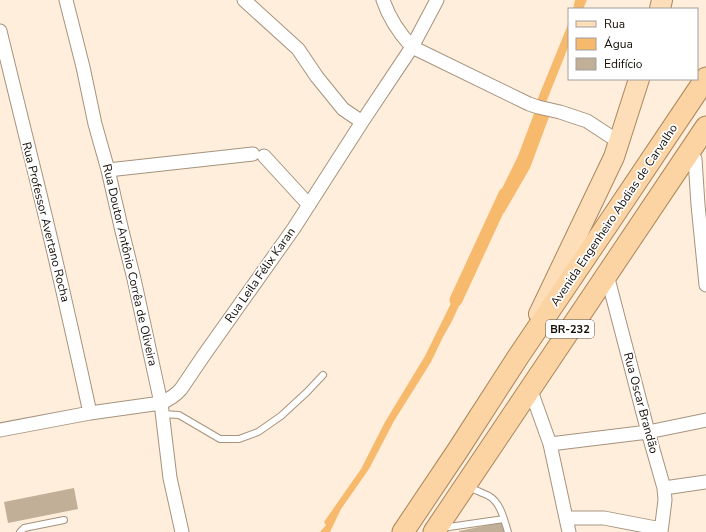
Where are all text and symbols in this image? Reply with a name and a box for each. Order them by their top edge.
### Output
legend [568,8,698,80]
text: Rua [604,16,625,32]
text: Água [604,36,633,52]
text: Edifício [604,56,643,72]
street label: Avenida Engenheiro Abdias de Carvalho [547,121,681,309]
street label: Rua Professor Avertano Rocha [18,140,74,304]
street label: Rua Doutor Antônio Corrêa de Oliveira [99,162,161,368]
street label: Rua Leila Félix Karan [221,224,299,326]
road number: BR-232 [546,320,594,338]
street label: Rua Oscar Brandão [620,351,662,456]

